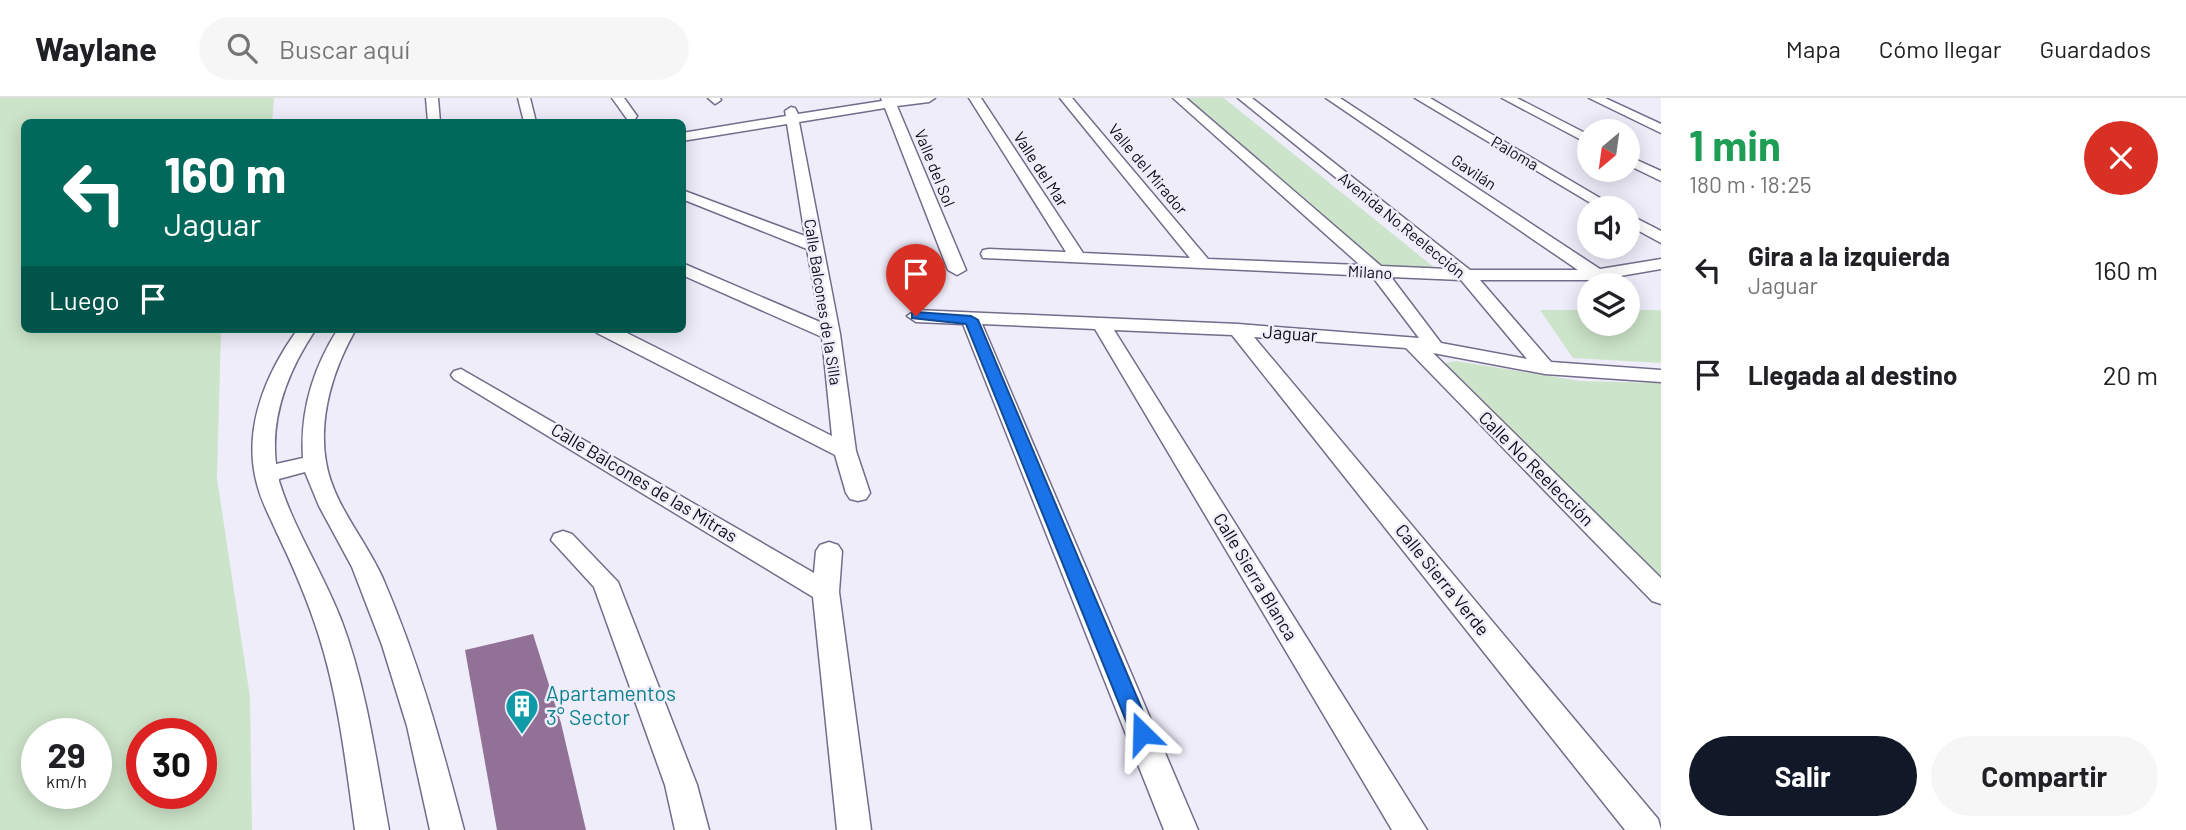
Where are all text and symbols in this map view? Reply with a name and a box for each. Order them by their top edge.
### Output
search box [199,17,689,80]
text: Waylane [35,28,157,68]
icon: search [223,29,261,67]
text: Buscar aquí [279,33,410,64]
text: Mapa [1786,34,1841,63]
text: Cómo llegar [1879,34,2001,63]
text: Guardados [2039,34,2151,63]
street label: Valle del Mirador [1105,119,1192,218]
north arrow [1577,119,1640,182]
map controls [1577,119,1640,336]
text: 1 min [1689,119,1781,169]
button: close [2084,121,2158,195]
street label: Valle del Sol [911,126,960,209]
street label: Valle del Mar [1010,128,1073,210]
street label: Paloma [1488,131,1542,174]
text: 160 m [164,144,286,203]
icon: left [49,147,140,238]
street label: Gavilán [1448,150,1500,193]
street label: Avenida No Reelección [1335,168,1470,282]
text: 180 m · 18:25 [1689,170,1812,198]
button: sound [1577,196,1640,259]
text: Jaguar [164,204,261,242]
street label: Calle Balcones de la Silla [801,218,846,386]
text: Gira a la izquierda [1748,240,1950,271]
pin [886,244,946,316]
icon: left [1689,251,1727,289]
text: 160 m [2094,254,2158,285]
icon: arrive [897,255,935,293]
street label: Milano [1347,261,1393,282]
text: Jaguar [1748,271,1818,299]
button: layers [1577,273,1640,336]
icon: arrive [134,280,172,318]
text: Luego [49,284,120,315]
street label: Jaguar [1262,320,1319,346]
icon: arrive [1689,356,1727,394]
text: Llegada al destino [1748,359,1957,390]
text: 20 m [2103,359,2158,390]
street label: Calle No Reelección [1475,406,1599,530]
street label: Calle Balcones de las Mitras [547,418,742,547]
street label: Calle Sierra Blanca [1209,509,1303,644]
street label: Calle Sierra Verde [1391,519,1495,640]
place label: Apartamentos 3° Sector [546,680,676,729]
building icon: Apartamentos 3° Sector [503,687,541,736]
position arrow [1105,696,1179,770]
speed limit sign: 30 [126,718,217,809]
text: 29 [47,733,86,775]
button: Salir [1689,736,1917,816]
button: Compartir [1931,736,2158,816]
text: km/h [46,770,87,792]

